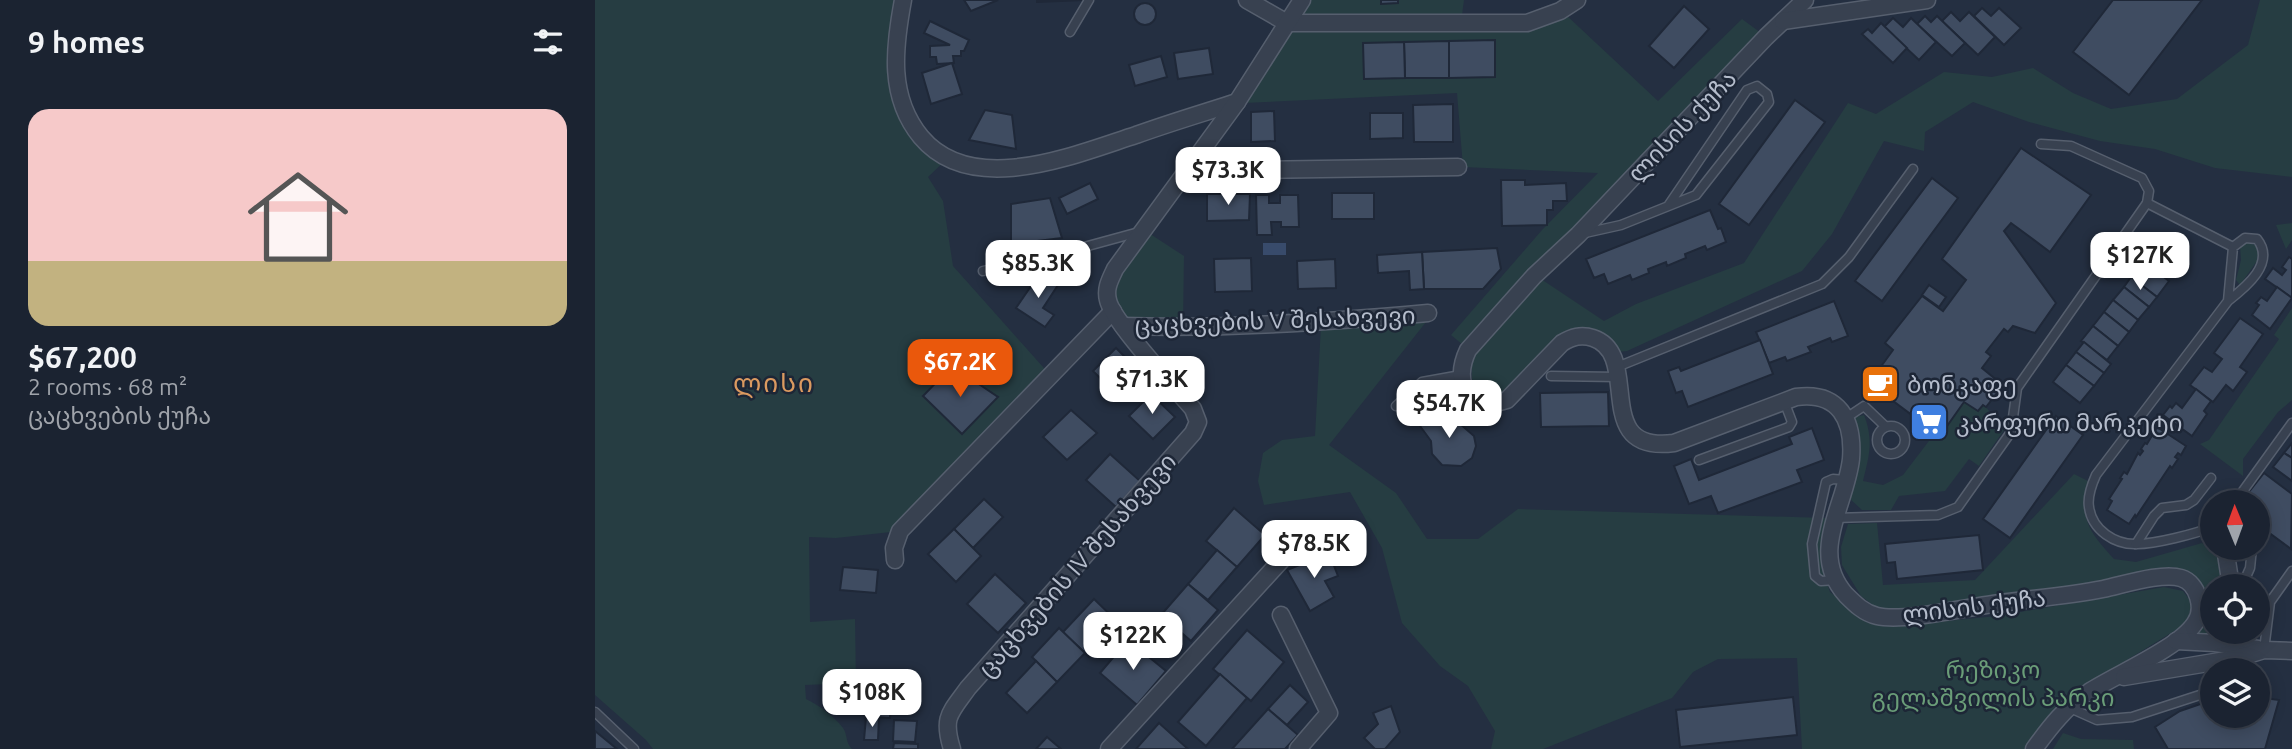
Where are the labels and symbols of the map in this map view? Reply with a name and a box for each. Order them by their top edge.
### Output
street label: ლისის ქუჩა [1622,65,1743,188]
pin: $73.3K [1171,148,1285,207]
pin: $127K [2091,232,2189,292]
pin: $85.3K [981,240,1095,300]
street label: ცაცხვების V შესახვევი [1134,302,1416,339]
pin: $67.2K [903,340,1017,399]
pin: $71.3K [1095,356,1209,416]
cafe icon: ბონკაფე [1859,363,1901,405]
district label: ლისი [733,368,815,399]
place label: ბონკაფე [1907,371,2017,399]
pin: $54.7K [1392,380,1506,440]
supermarket icon: კარფური მარკეტი [1908,401,1950,443]
place label: კარფური მარკეტი [1956,409,2183,437]
street label: ცაცხვების IV შესახვევი [973,448,1182,683]
north arrow [2200,490,2270,560]
pin: $78.5K [1257,520,1371,580]
street label: ლისის ქუჩა [1901,584,2047,629]
pin: $122K [1084,612,1182,672]
park label: რეზიკო გელაშვილის პარკი [1871,656,2115,712]
pin: $108K [823,670,921,729]

